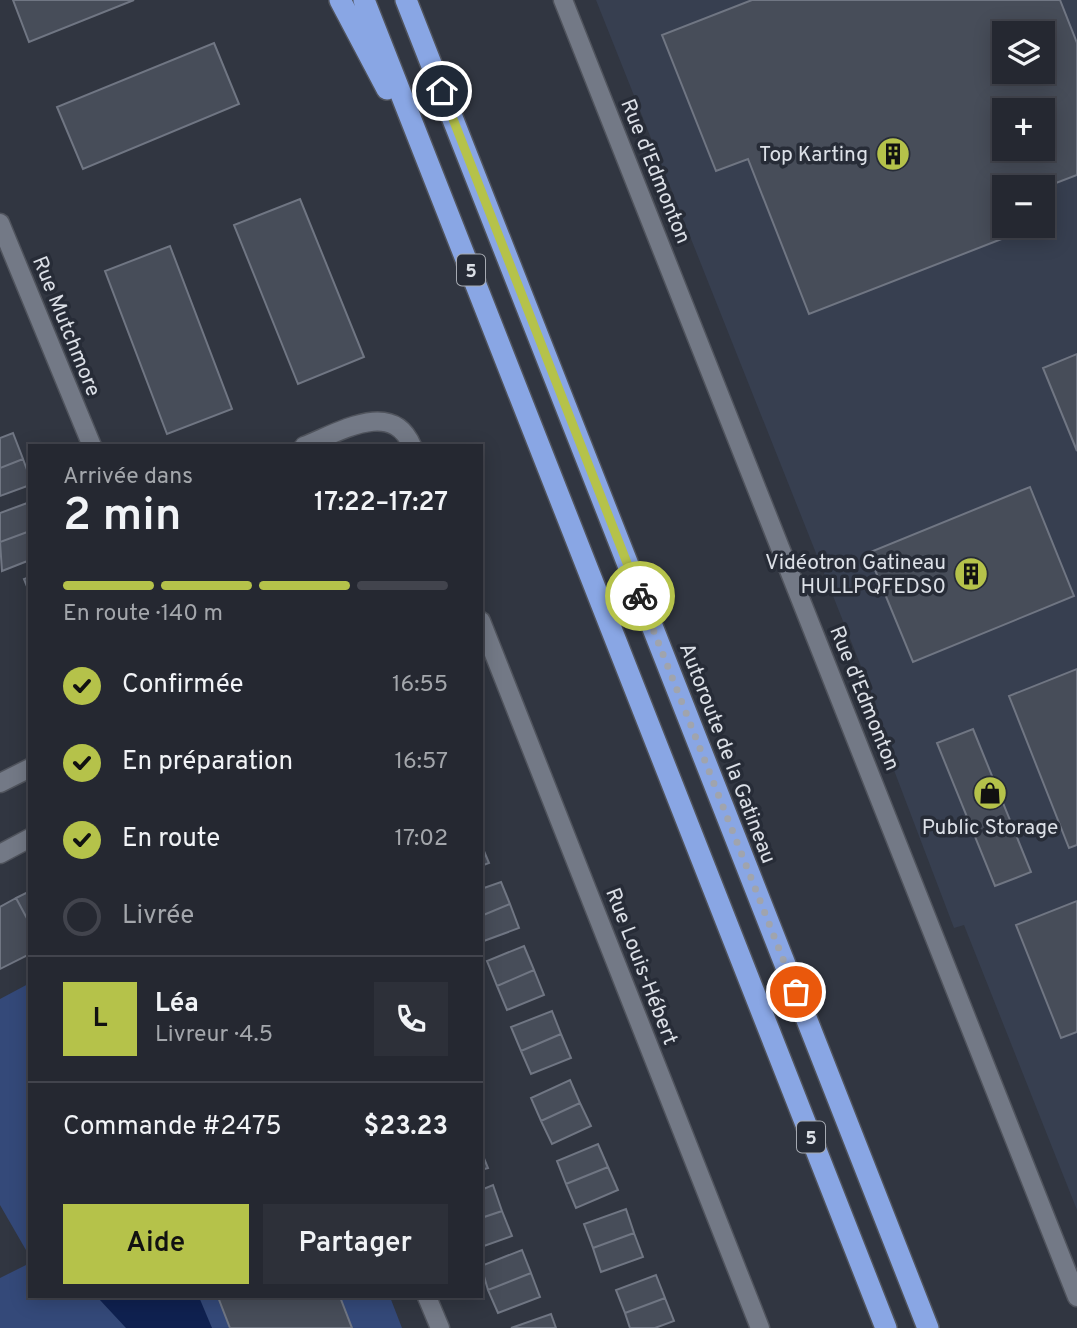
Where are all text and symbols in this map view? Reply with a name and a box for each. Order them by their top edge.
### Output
map controls [992,21,1055,238]
button: layers [992,21,1055,84]
pin [412,61,472,121]
icon: home [423,72,461,110]
street label: Rue d'Edmonton [613,95,696,248]
button: + [992,98,1055,161]
building icon: Top Karting [874,135,912,173]
place label: Top Karting [759,142,868,169]
button: − [992,175,1055,238]
street label: Rue Mutchmore [25,252,106,401]
road number: 5 [457,254,485,286]
text: Arrivée dans [63,463,193,492]
text: 17:22–17:27 [314,487,448,520]
text: 2 min [63,488,182,547]
place label: Vidéotron Gatineau HULLPQFEDS0 [765,550,946,601]
building icon: Vidéotron Gatineau HULLPQFEDS0 [952,555,990,593]
courier [605,561,675,631]
icon: bike [621,577,659,615]
text: En route · 140 m [63,600,223,629]
street label: Rue d'Edmonton [822,622,905,775]
street label: Autoroute de la Gatineau [672,639,781,868]
icon: check [63,667,101,705]
text: Confirmée [122,669,244,702]
text: 16:55 [392,671,448,700]
icon: check [63,744,101,782]
text: En préparation [122,746,293,779]
text: 16:57 [394,748,448,777]
shop icon: Public Storage [971,774,1009,812]
place label: Public Storage [922,815,1058,842]
icon: check [63,821,101,859]
text: En route [122,823,220,856]
text: 17:02 [394,825,448,854]
street label: Rue Louis-Hébert [598,884,683,1049]
text: Livrée [122,900,194,933]
pin [766,962,826,1022]
icon: bag [777,973,815,1011]
button: phone [374,982,448,1056]
text: Léa [155,988,199,1021]
text: L [93,1003,107,1036]
text: Livreur · 4.5 [155,1021,273,1050]
text: Commande #2475 [63,1111,282,1144]
text: $23.23 [364,1111,448,1144]
road number: 5 [797,1121,825,1152]
button: Aide [63,1204,249,1284]
button: Partager [263,1204,448,1284]

